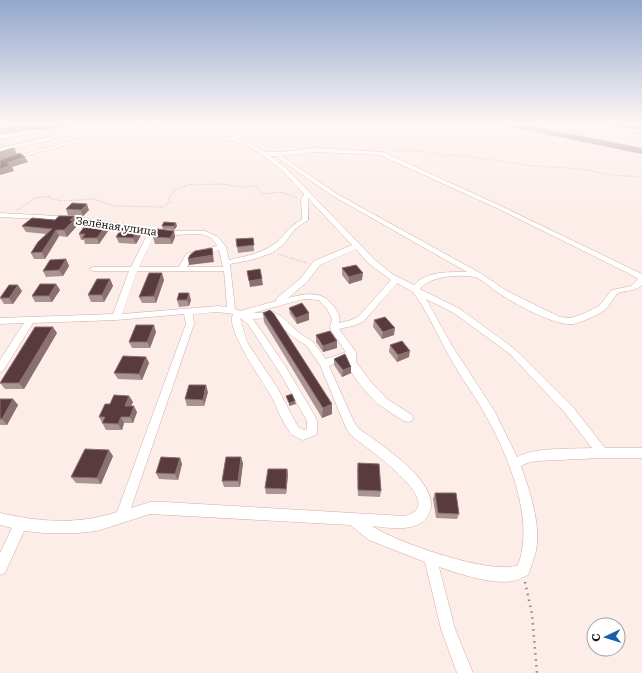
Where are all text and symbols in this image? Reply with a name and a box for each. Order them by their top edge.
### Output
street label: Зелёная улица [74,214,158,239]
north arrow [586,617,626,657]
text: С [590,633,603,642]

